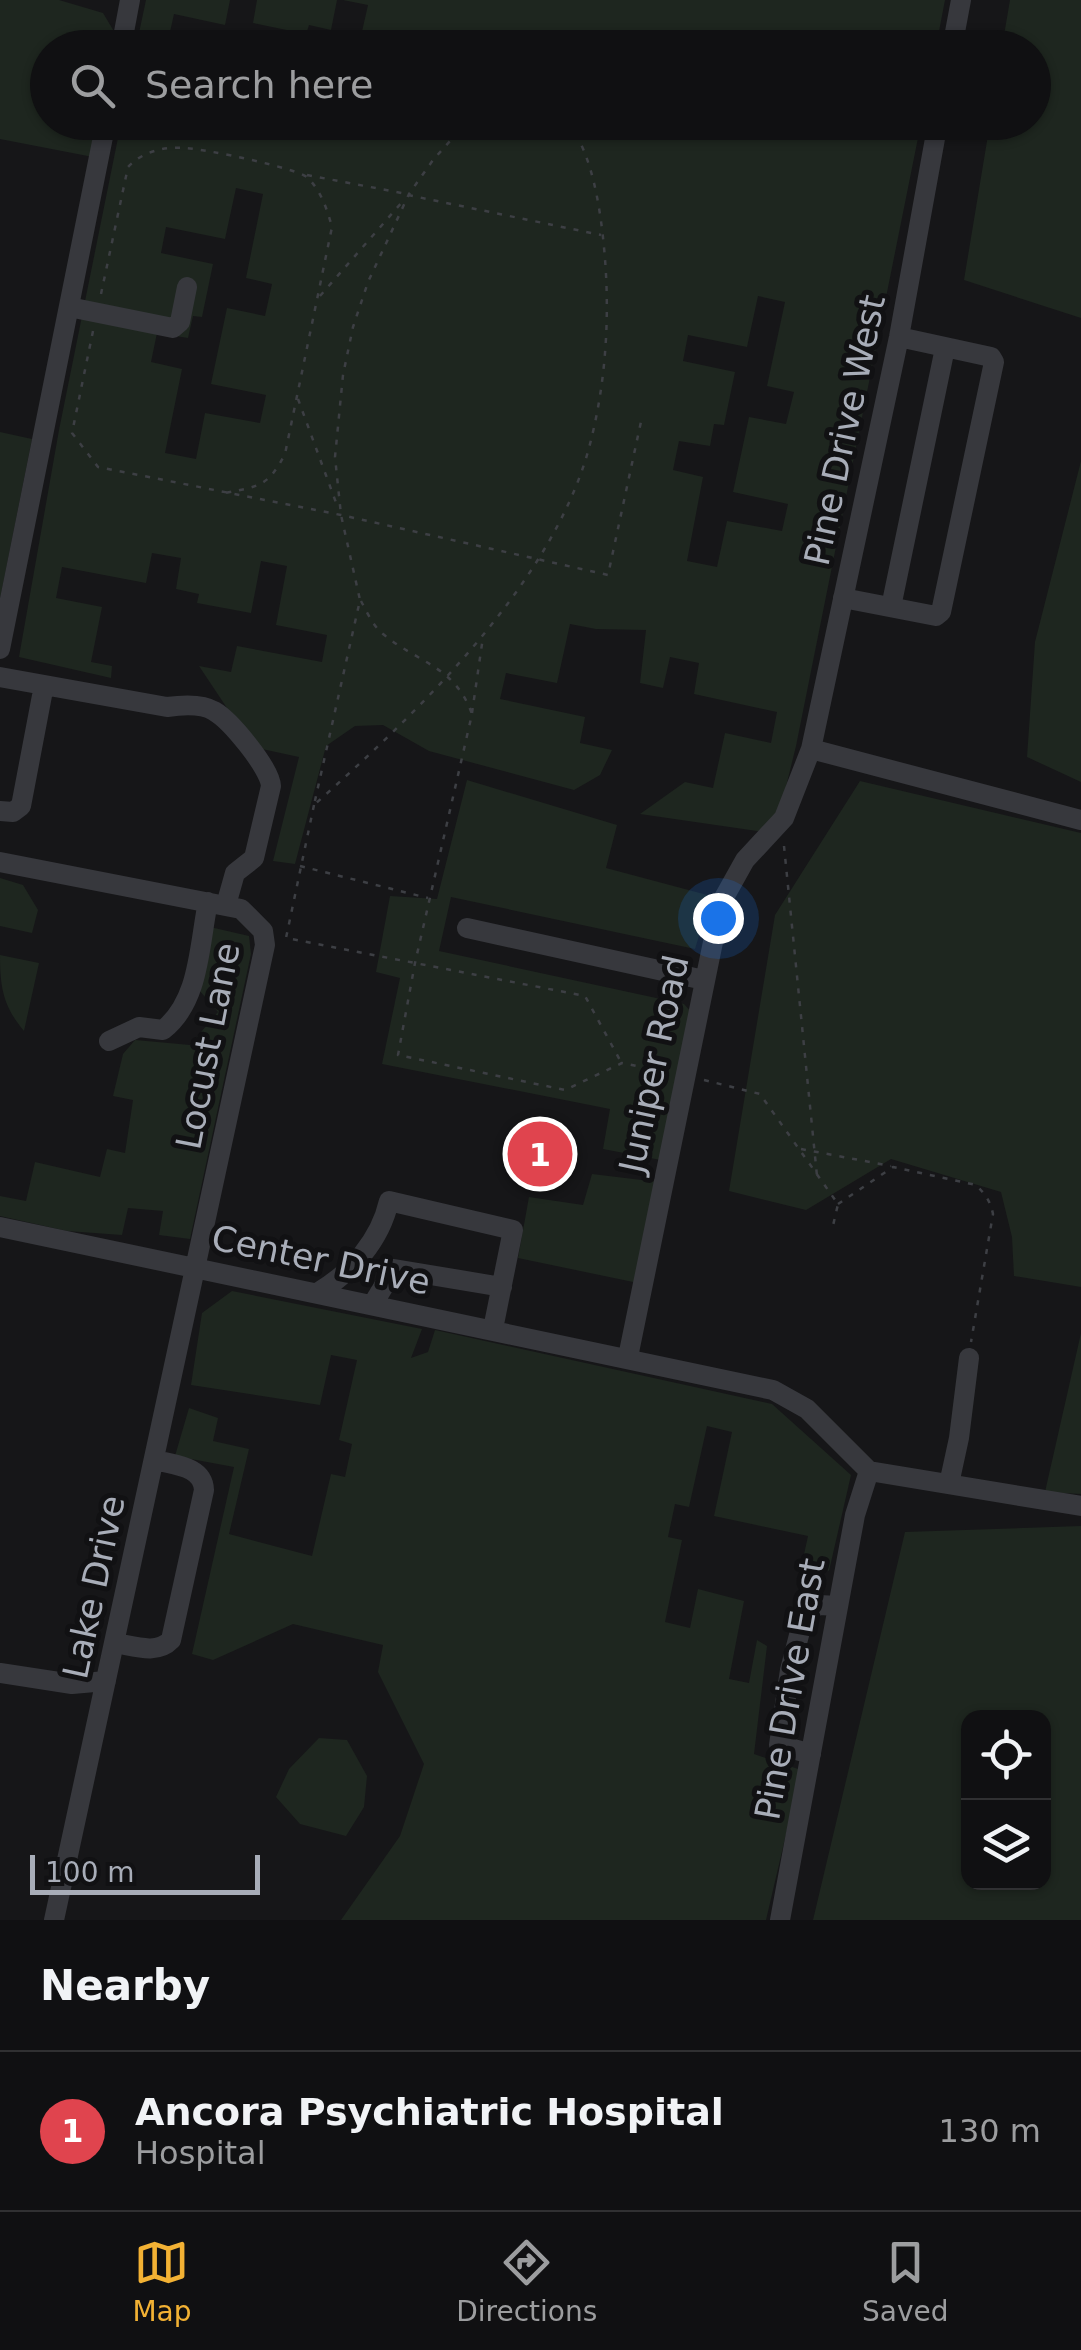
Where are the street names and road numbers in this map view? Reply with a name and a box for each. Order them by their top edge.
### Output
street label: Pine Drive West [797,291,893,569]
street label: Locust Lane [168,939,248,1153]
street label: Juniper Road [611,952,697,1178]
street label: Center Drive [208,1217,434,1303]
street label: Lake Drive [55,1492,133,1682]
street label: Pine Drive East [747,1555,833,1823]

